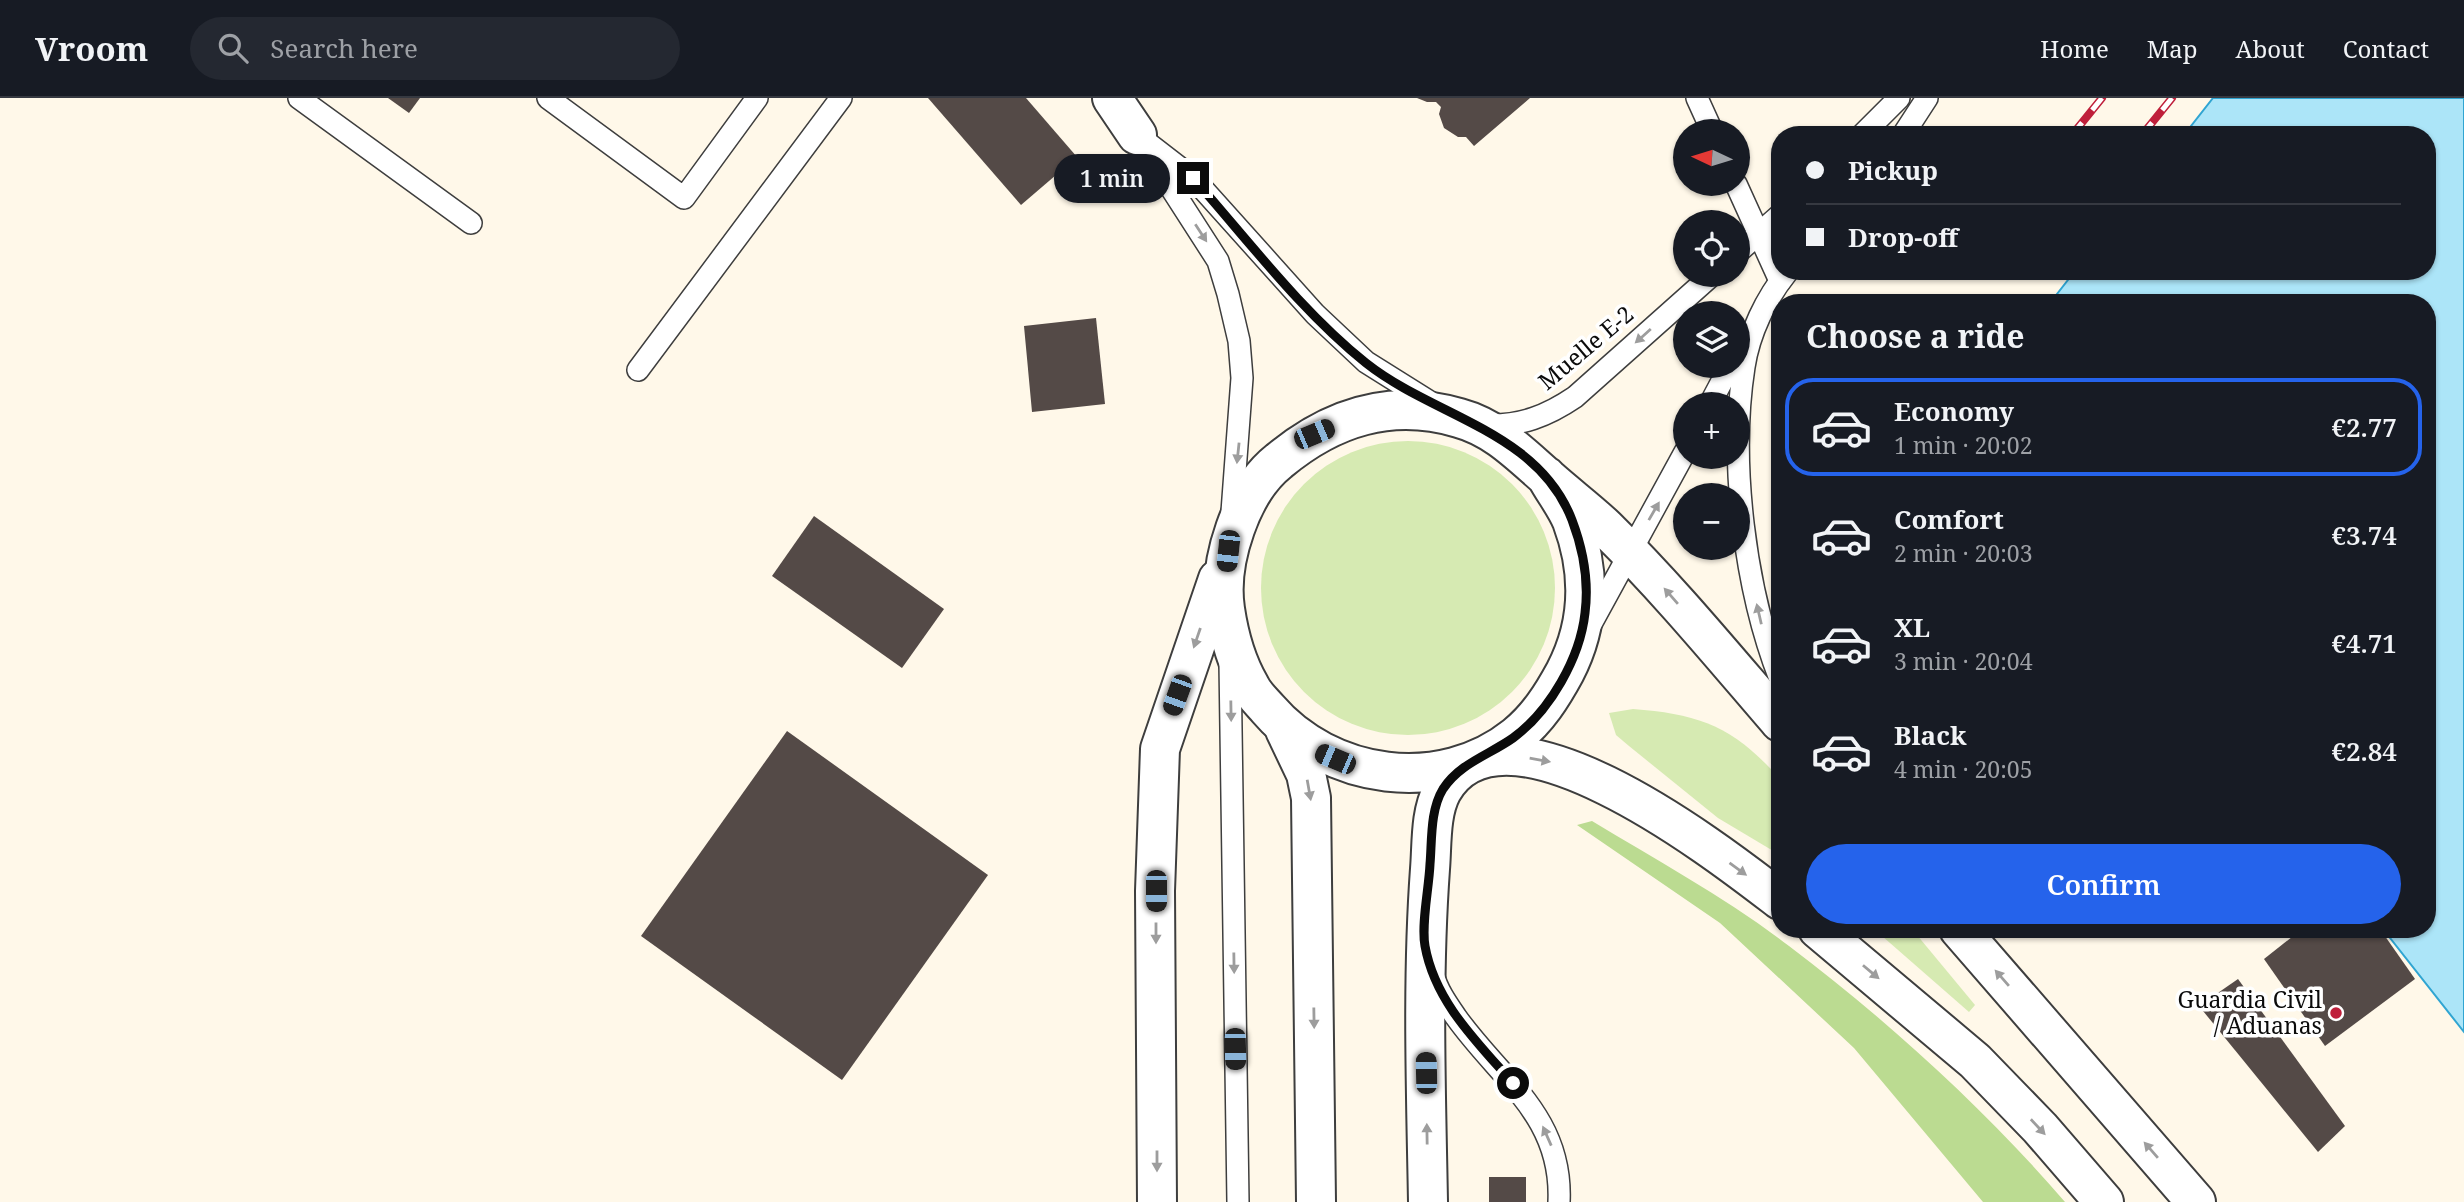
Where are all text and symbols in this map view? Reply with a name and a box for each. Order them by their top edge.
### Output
search box [190,17,680,80]
text: Vroom [35,26,148,71]
icon: search [214,29,252,67]
text: Search here [270,30,418,66]
text: Home [2040,32,2109,65]
text: Map [2147,32,2198,65]
text: About [2236,32,2305,65]
text: Contact [2343,32,2429,65]
north arrow [1673,119,1750,196]
map controls [1673,119,1750,560]
text: Pickup [1848,152,1938,188]
callout: 1 min [1053,154,1168,202]
text: 1 min [1080,162,1144,194]
route end [1177,162,1209,194]
button: locate [1673,210,1750,287]
text: Drop-off [1848,219,1958,255]
one-way arrow [1194,223,1207,243]
street label: Muelle E-2 [1531,298,1640,397]
button: layers [1673,301,1750,378]
text: Choose a ride [1806,314,2025,357]
one-way arrow [1634,328,1651,344]
button: + [1673,392,1750,469]
text: Economy [1894,393,2014,429]
icon: car [1810,396,1873,459]
text: €2.77 [2331,409,2397,445]
car [1291,416,1338,452]
text: 1 min · 20:02 [1894,429,2032,461]
one-way arrow [1232,442,1243,464]
button: − [1673,483,1750,560]
one-way arrow [1648,501,1660,521]
text: Comfort [1894,501,2004,537]
icon: car [1810,504,1873,567]
text: €3.74 [2331,517,2397,553]
car [1216,529,1241,573]
text: 2 min · 20:03 [1894,537,2032,569]
one-way arrow [1663,587,1679,605]
one-way arrow [1753,603,1764,625]
text: XL [1894,609,1930,645]
icon: car [1810,612,1873,675]
text: €4.71 [2331,625,2397,661]
one-way arrow [1191,628,1202,649]
text: 3 min · 20:04 [1894,645,2032,677]
car [1160,672,1195,718]
one-way arrow [1225,700,1237,722]
text: Black [1894,717,1967,753]
icon: car [1810,720,1873,783]
text: €2.84 [2331,733,2397,769]
car [1312,741,1359,777]
text: 4 min · 20:05 [1894,753,2032,785]
one-way arrow [1529,755,1551,766]
one-way arrow [1304,779,1315,801]
button: Confirm [1806,844,2401,924]
one-way arrow [1729,862,1747,876]
car [1146,870,1167,912]
one-way arrow [1150,922,1162,944]
one-way arrow [1228,952,1240,974]
one-way arrow [1863,964,1880,979]
one-way arrow [1995,970,2010,987]
place label: Guardia Civil / Aduanas [2177,983,2322,1041]
marker: Guardia Civil / Aduanas [2328,1005,2344,1021]
one-way arrow [1308,1007,1320,1029]
car [1225,1028,1246,1070]
car [1416,1052,1437,1094]
route start [1497,1067,1529,1099]
one-way arrow [2030,1118,2046,1135]
one-way arrow [1421,1123,1433,1145]
one-way arrow [1541,1126,1553,1146]
one-way arrow [2143,1141,2159,1159]
one-way arrow [1151,1150,1163,1172]

